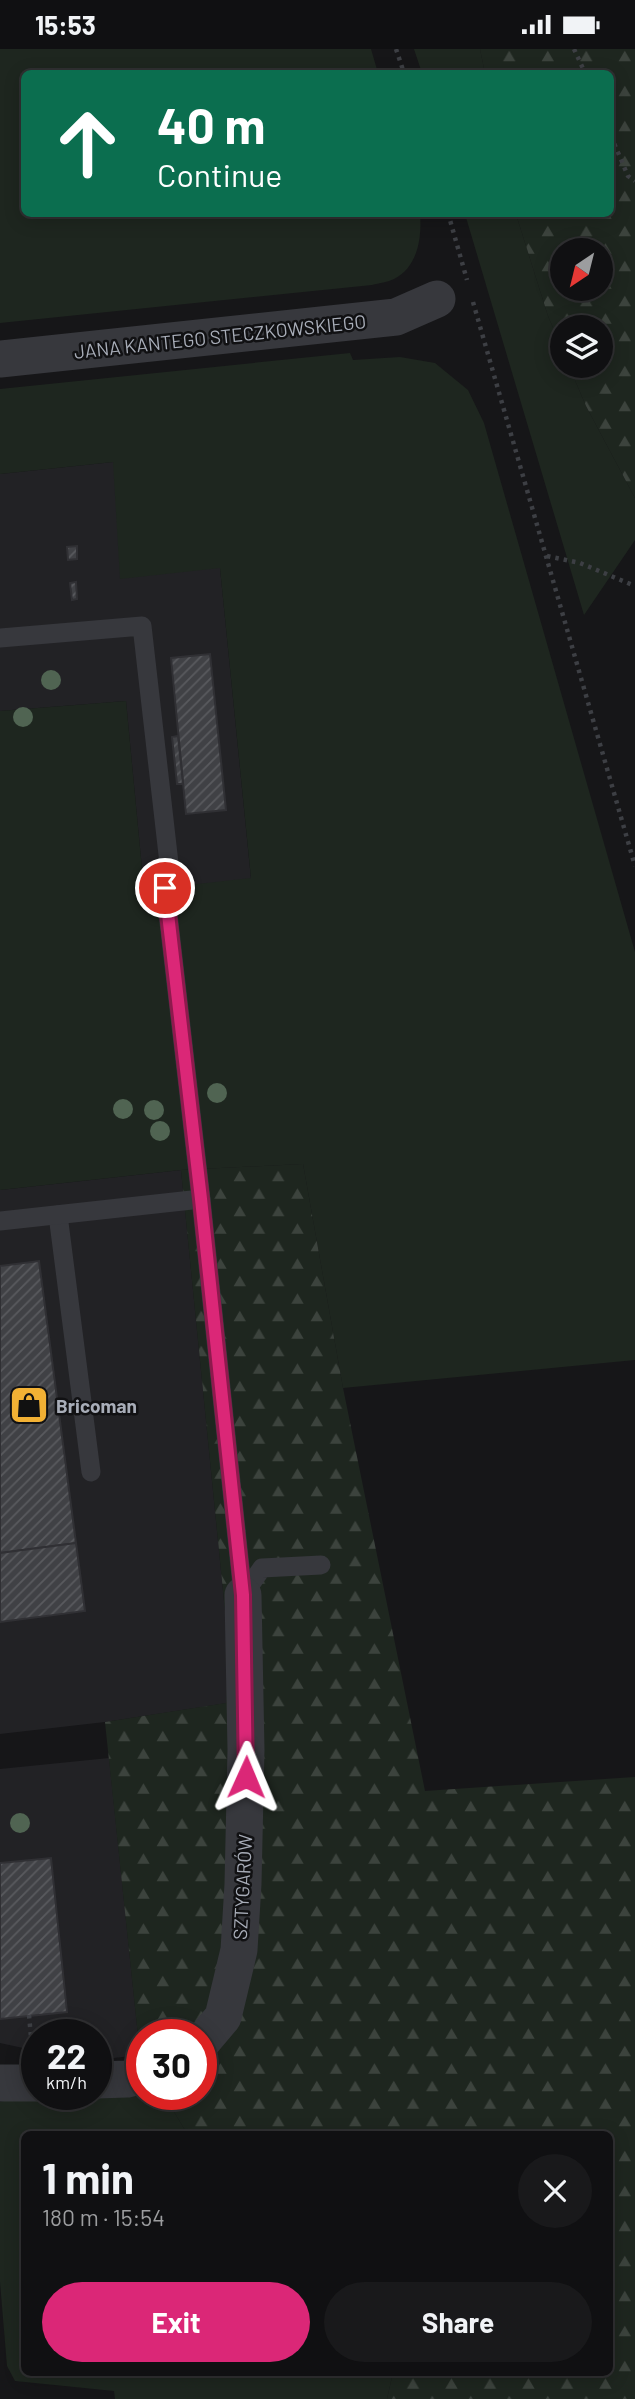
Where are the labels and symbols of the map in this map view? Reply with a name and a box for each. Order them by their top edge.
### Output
north arrow [550,238,612,301]
street label: JANA KANTEGO STECZKOWSKIEGO [73,309,367,363]
pin [135,858,195,918]
shop icon: Bricoman [8,1384,50,1426]
place label: Bricoman [56,1394,137,1417]
position arrow [209,1740,283,1814]
street label: SZTYGARÓW [228,1833,256,1940]
speed limit sign: 30 [126,2019,217,2110]

